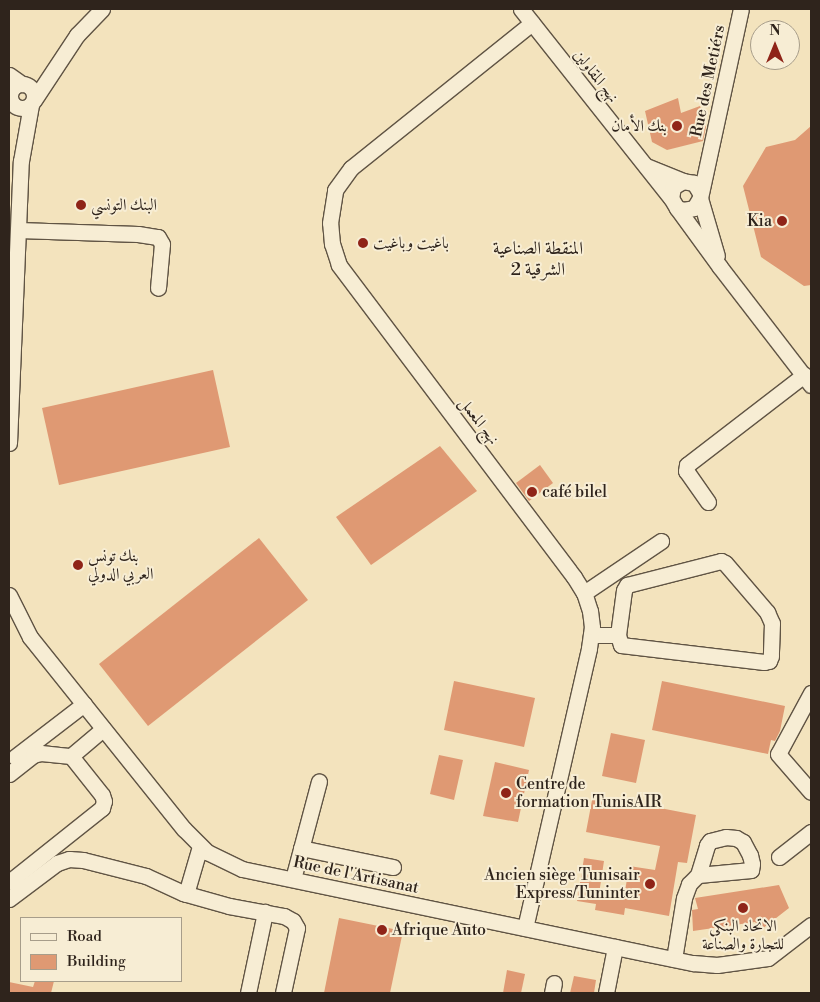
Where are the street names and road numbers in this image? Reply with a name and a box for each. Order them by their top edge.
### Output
street label: Rue des Metiérs [687,23,729,139]
street label: نهج المقاولين [569,46,623,106]
street label: نهج المعمل [455,393,503,449]
street label: Rue de l'Artisanat [291,852,421,898]

